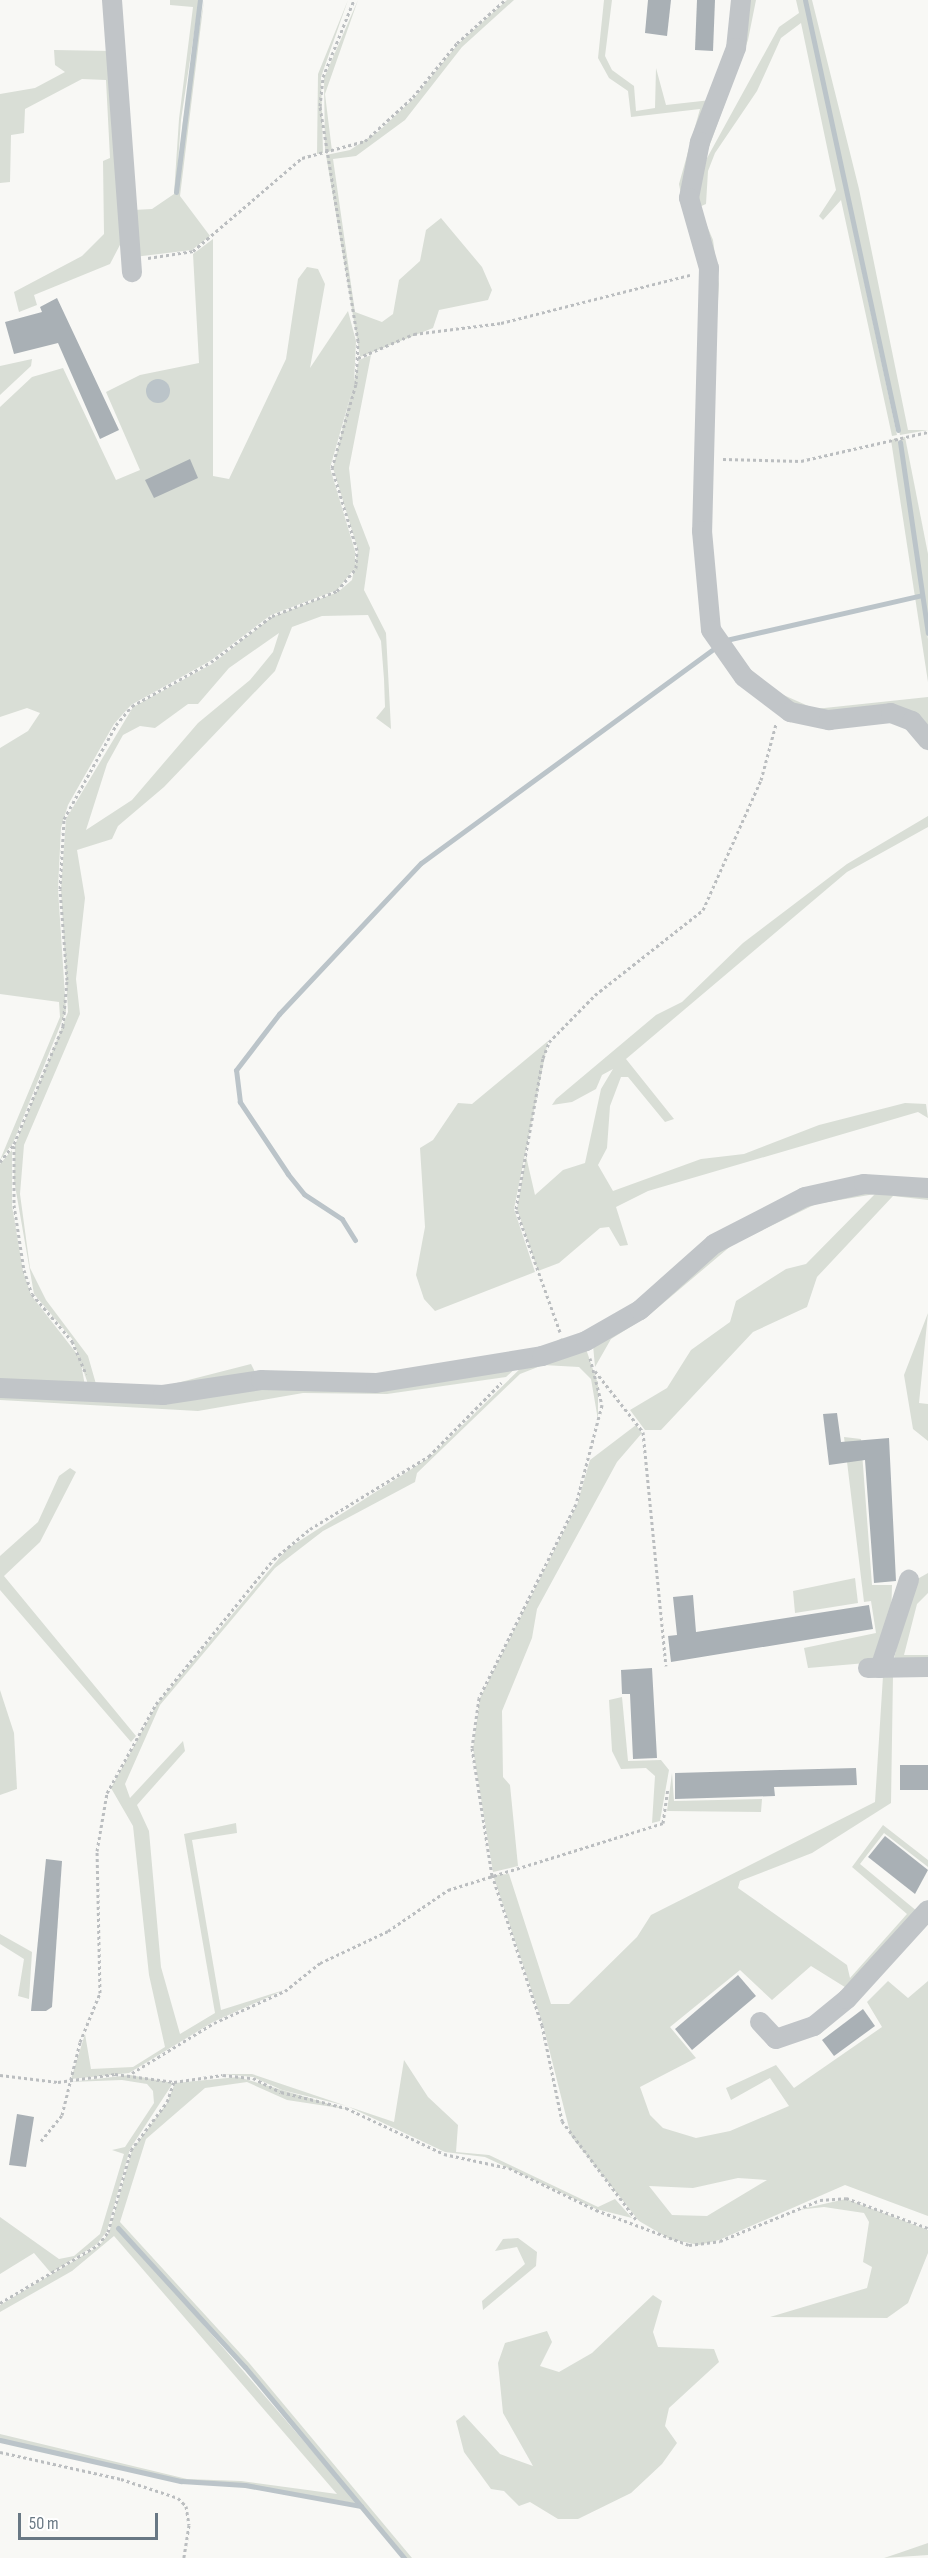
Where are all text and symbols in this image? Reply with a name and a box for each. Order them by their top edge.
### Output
scale bar [21,2501,160,2539]
text: 50 m [29,2513,59,2534]

